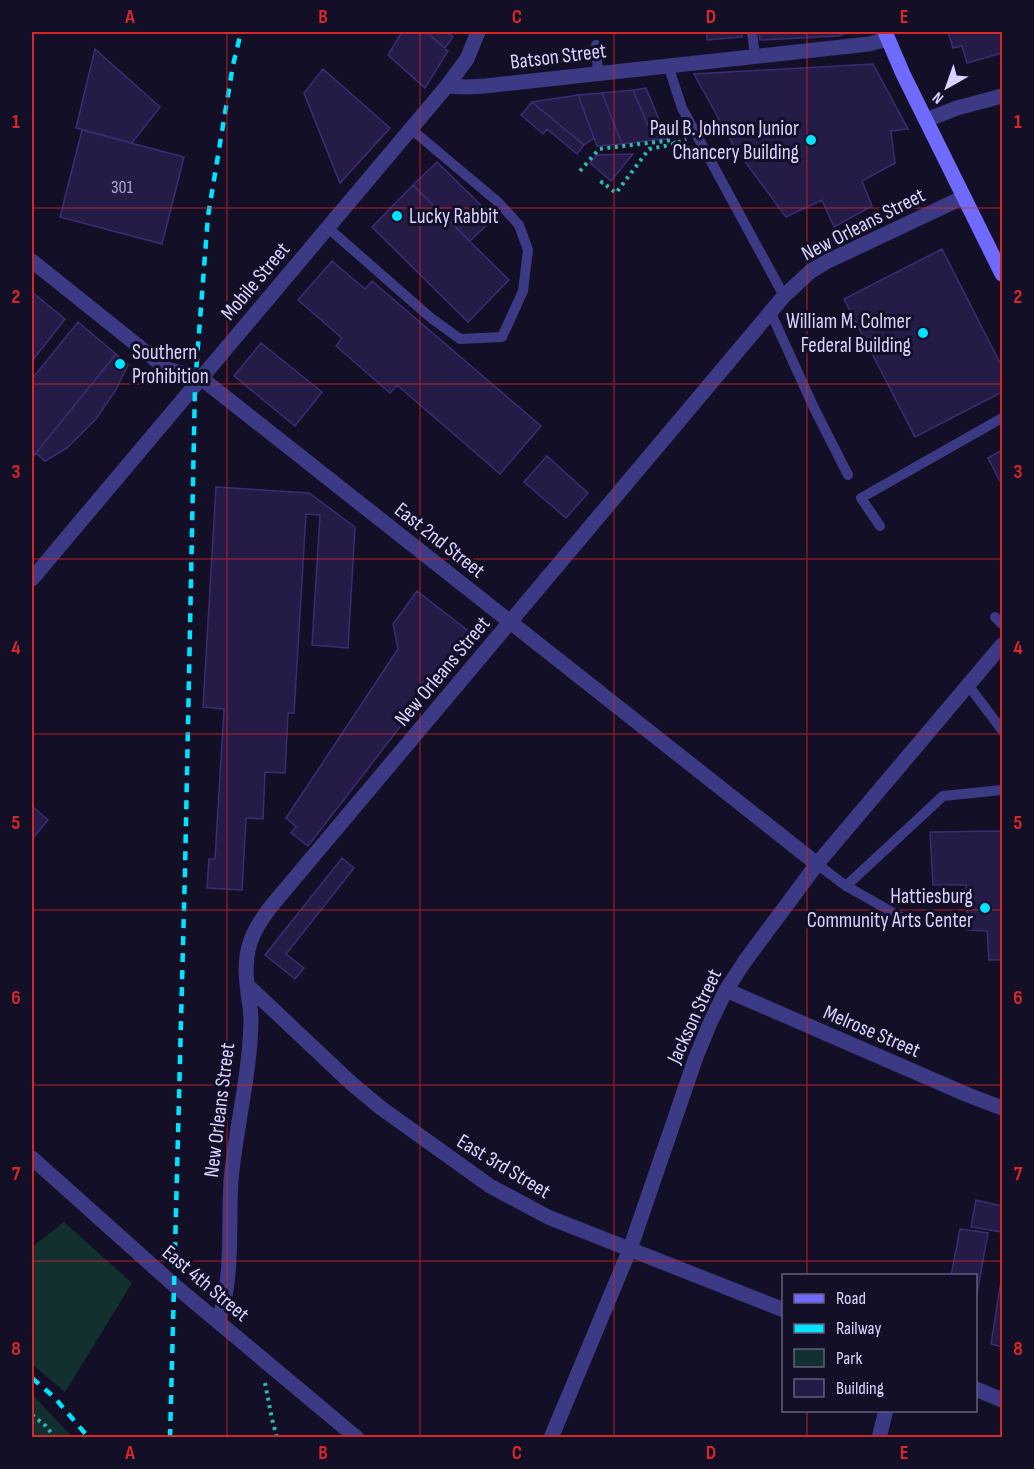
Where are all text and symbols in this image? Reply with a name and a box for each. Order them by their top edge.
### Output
text: A [124,5,135,29]
text: B [318,5,328,29]
text: C [512,5,522,29]
text: D [706,5,716,29]
text: E [900,5,908,29]
street label: Batson Street [509,38,608,75]
north arrow [917,57,977,117]
text: N [929,87,948,107]
text: 1 [12,110,20,134]
text: 1 [1014,110,1022,134]
place label: Paul B. Johnson Junior Chancery Building [650,116,799,165]
marker: Paul B. Johnson Junior Chancery Building [804,133,818,147]
house number: 301 [111,177,134,198]
street label: New Orleans Street [797,183,929,266]
place label: Lucky Rabbit [409,204,499,229]
marker: Lucky Rabbit [390,209,404,223]
street label: Mobile Street [216,237,295,325]
text: 2 [12,285,20,309]
text: 2 [1014,285,1022,309]
place label: William M. Colmer Federal Building [786,309,911,358]
marker: William M. Colmer Federal Building [916,326,930,340]
place label: Southern Prohibition [132,340,209,389]
marker: Southern Prohibition [113,357,127,371]
text: 3 [12,460,21,484]
text: 3 [1014,460,1023,484]
street label: East 2nd Street [390,497,490,583]
street label: New Orleans Street [389,612,495,731]
text: 4 [11,636,21,660]
text: 4 [1013,636,1023,660]
text: 5 [12,811,21,835]
text: 5 [1014,811,1023,835]
place label: Hattiesburg Community Arts Center [807,884,973,933]
marker: Hattiesburg Community Arts Center [978,901,992,915]
street label: Jackson Street [661,965,727,1068]
text: 6 [11,986,21,1010]
text: 6 [1013,986,1023,1010]
street label: Melrose Street [820,1000,924,1063]
street label: New Orleans Street [199,1041,240,1179]
street label: East 3rd Street [452,1129,555,1204]
text: 7 [12,1162,21,1186]
text: 7 [1014,1162,1023,1186]
street label: East 4th Street [157,1240,254,1327]
legend [782,1274,977,1412]
text: Road [836,1288,866,1309]
text: Railway [836,1318,881,1339]
text: 8 [11,1337,21,1361]
text: 8 [1013,1337,1023,1361]
text: Park [836,1348,862,1369]
text: Building [836,1378,884,1399]
text: A [124,1441,135,1465]
text: B [318,1441,328,1465]
text: C [512,1441,522,1465]
text: D [706,1441,716,1465]
text: E [900,1441,908,1465]

